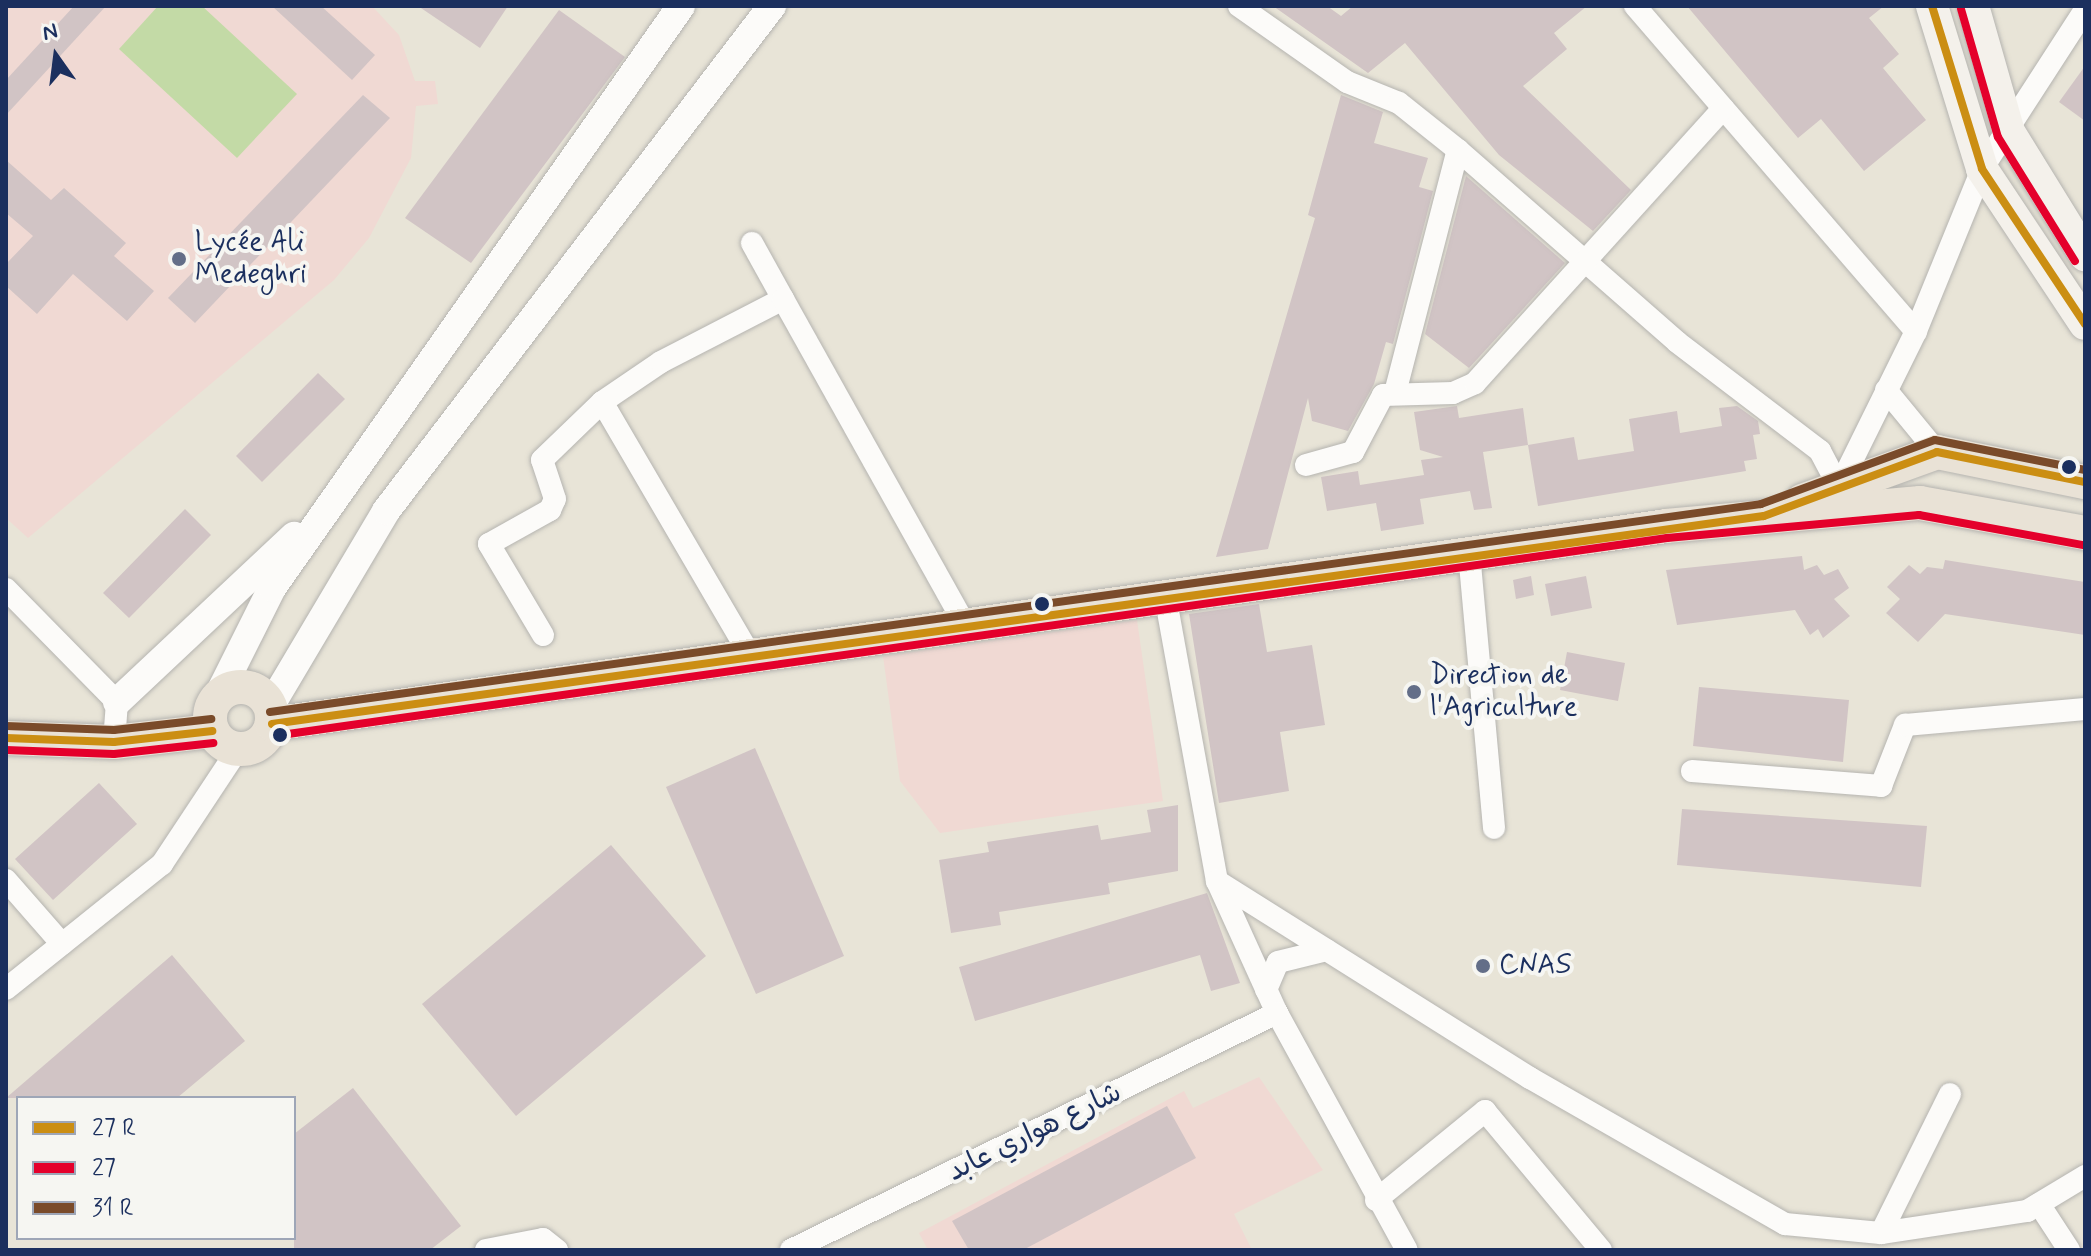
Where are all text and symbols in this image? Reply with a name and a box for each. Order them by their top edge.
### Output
north arrow [16,16,96,96]
text: N [40,17,61,48]
place label: Lycée Ali Medeghri [195,226,306,292]
marker: Lycée Ali Medeghri [170,250,188,268]
unlabelled marker [2061,459,2077,475]
unlabelled marker [1034,596,1050,612]
place label: Direction de l'Agriculture [1430,659,1578,725]
marker: Direction de l'Agriculture [1405,683,1423,701]
unlabelled marker [272,727,288,743]
place label: CNAS [1499,949,1571,983]
marker: CNAS [1474,957,1492,975]
street label: شارع هواري عابد [943,1076,1127,1190]
legend [16,1096,296,1240]
text: 27 R [92,1113,136,1144]
text: 27 [92,1153,116,1184]
text: 31 R [92,1193,134,1224]

